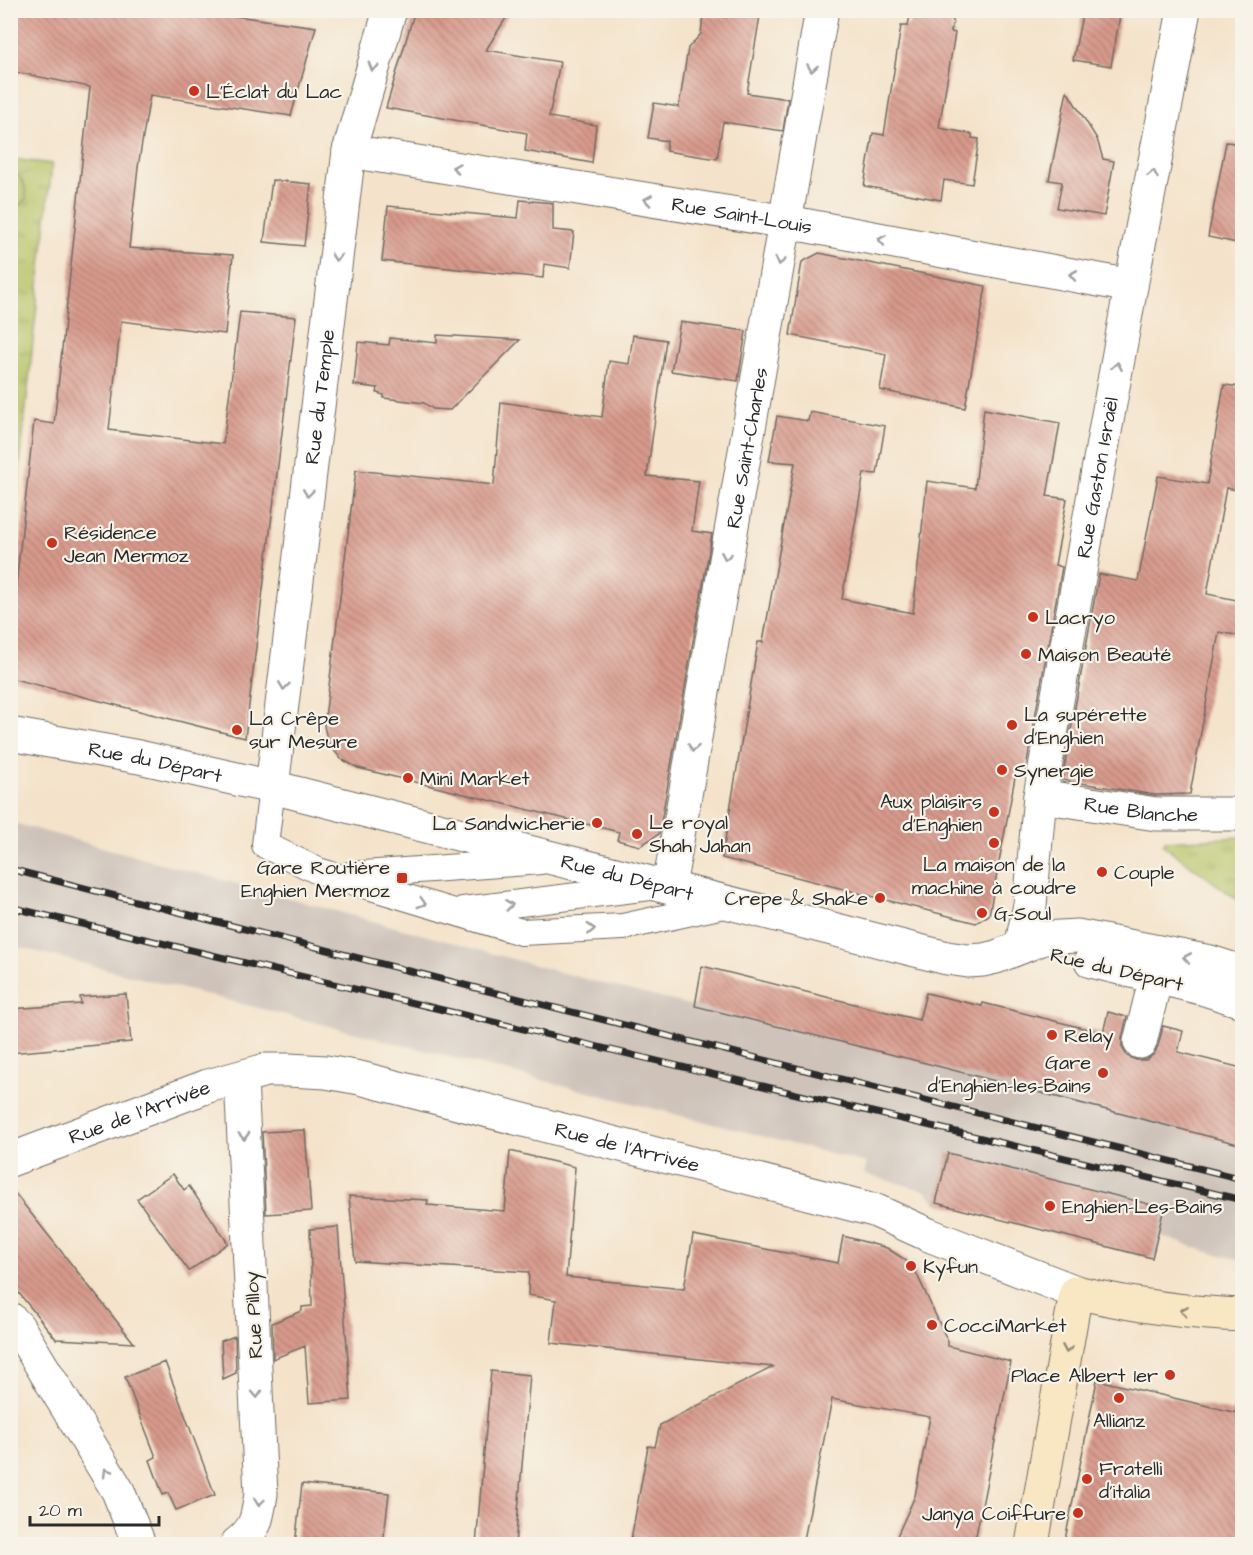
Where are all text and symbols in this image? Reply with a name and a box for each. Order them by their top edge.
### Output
one-way arrow [368,62,381,72]
one-way arrow [806,63,819,73]
place label: L'Éclat du Lac [206,78,342,106]
marker: L'Éclat du Lac [187,84,201,98]
one-way arrow [451,162,460,174]
one-way arrow [1146,169,1159,179]
street label: Rue Saint-Louis [669,190,814,241]
one-way arrow [643,194,653,206]
one-way arrow [877,234,887,247]
one-way arrow [330,253,343,262]
one-way arrow [774,255,787,265]
one-way arrow [1069,269,1079,282]
street label: Rue du Temple [298,328,342,466]
one-way arrow [1110,361,1123,371]
street label: Rue Saint-Charles [719,365,775,531]
street label: Rue Gaston Israël [1070,395,1126,560]
one-way arrow [302,488,315,497]
place label: Résidence Jean Mermoz [64,519,189,570]
marker: Résidence Jean Mermoz [45,536,59,550]
one-way arrow [721,551,733,560]
place label: Lacryo [1045,604,1115,633]
marker: Lacryo [1026,610,1040,624]
place label: Maison Beauté [1038,641,1172,669]
marker: Maison Beauté [1019,647,1033,661]
one-way arrow [279,682,291,691]
place label: La supérette d'Enghien [1024,701,1147,753]
place label: La Crêpe sur Mesure [249,705,358,756]
marker: La supérette d'Enghien [1005,718,1019,732]
marker: La Crêpe sur Mesure [230,723,244,737]
street label: Rue du Départ [86,735,225,790]
one-way arrow [687,743,700,753]
place label: Synergie [1014,757,1094,786]
marker: Synergie [995,763,1009,777]
place label: Mini Market [420,765,530,793]
marker: Mini Market [401,771,415,785]
place label: Aux plaisirs d'Enghien [880,788,982,840]
street label: Rue Blanche [1082,790,1198,829]
marker: Aux plaisirs d'Enghien [987,805,1001,819]
place label: Le royal Shah Jahan [649,809,751,860]
place label: La Sandwicherie [432,810,585,838]
marker: La Sandwicherie [590,816,604,830]
marker: Le royal Shah Jahan [630,827,644,841]
marker: La maison de la machine à coudre [987,836,1001,850]
street label: Rue du Départ [558,848,696,908]
place label: La maison de la machine à coudre [912,851,1076,902]
place label: Gare Routière Enghien Mermoz [241,854,390,906]
place label: Couple [1114,859,1175,887]
marker: Couple [1095,865,1109,879]
marker: Gare Routière Enghien Mermoz [395,871,409,885]
place label: Crepe & Shake [725,885,868,913]
marker: Crepe & Shake [873,891,887,905]
one-way arrow [416,896,427,908]
one-way arrow [505,899,514,911]
place label: G-Soul [994,900,1051,928]
marker: G-Soul [975,906,989,920]
one-way arrow [586,923,595,936]
street label: Rue du Départ [1047,941,1186,999]
one-way arrow [1182,952,1192,965]
place label: Relay [1064,1022,1113,1051]
marker: Relay [1045,1028,1059,1042]
place label: Gare d'Enghien-les-Bains [928,1049,1091,1101]
marker: Gare d'Enghien-les-Bains [1096,1066,1110,1080]
street label: Rue de l'Arrivée [65,1073,214,1152]
street label: Rue de l'Arrivée [551,1116,703,1180]
one-way arrow [237,1132,250,1141]
place label: Enghien-Les-Bains [1062,1193,1223,1222]
marker: Enghien-Les-Bains [1043,1199,1057,1213]
place label: Kyfun [923,1253,978,1282]
marker: Kyfun [904,1259,918,1273]
street label: Rue Pilloy [238,1270,271,1359]
one-way arrow [1180,1306,1189,1318]
place label: CocciMarket [944,1312,1067,1340]
marker: CocciMarket [925,1318,939,1332]
one-way arrow [1061,1345,1073,1354]
place label: Place Albert 1er [1011,1362,1158,1390]
marker: Place Albert 1er [1163,1368,1177,1382]
one-way arrow [251,1390,264,1399]
marker: Allianz [1112,1391,1126,1405]
place label: Allianz [1093,1407,1145,1435]
place label: Fratelli d'italia [1099,1455,1162,1506]
one-way arrow [102,1468,114,1478]
marker: Fratelli d'italia [1080,1472,1094,1486]
scale bar [30,1489,159,1527]
one-way arrow [254,1497,266,1506]
text: 20 m [39,1498,82,1523]
place label: Janya Coiffure [922,1500,1066,1529]
marker: Janya Coiffure [1071,1506,1085,1520]

